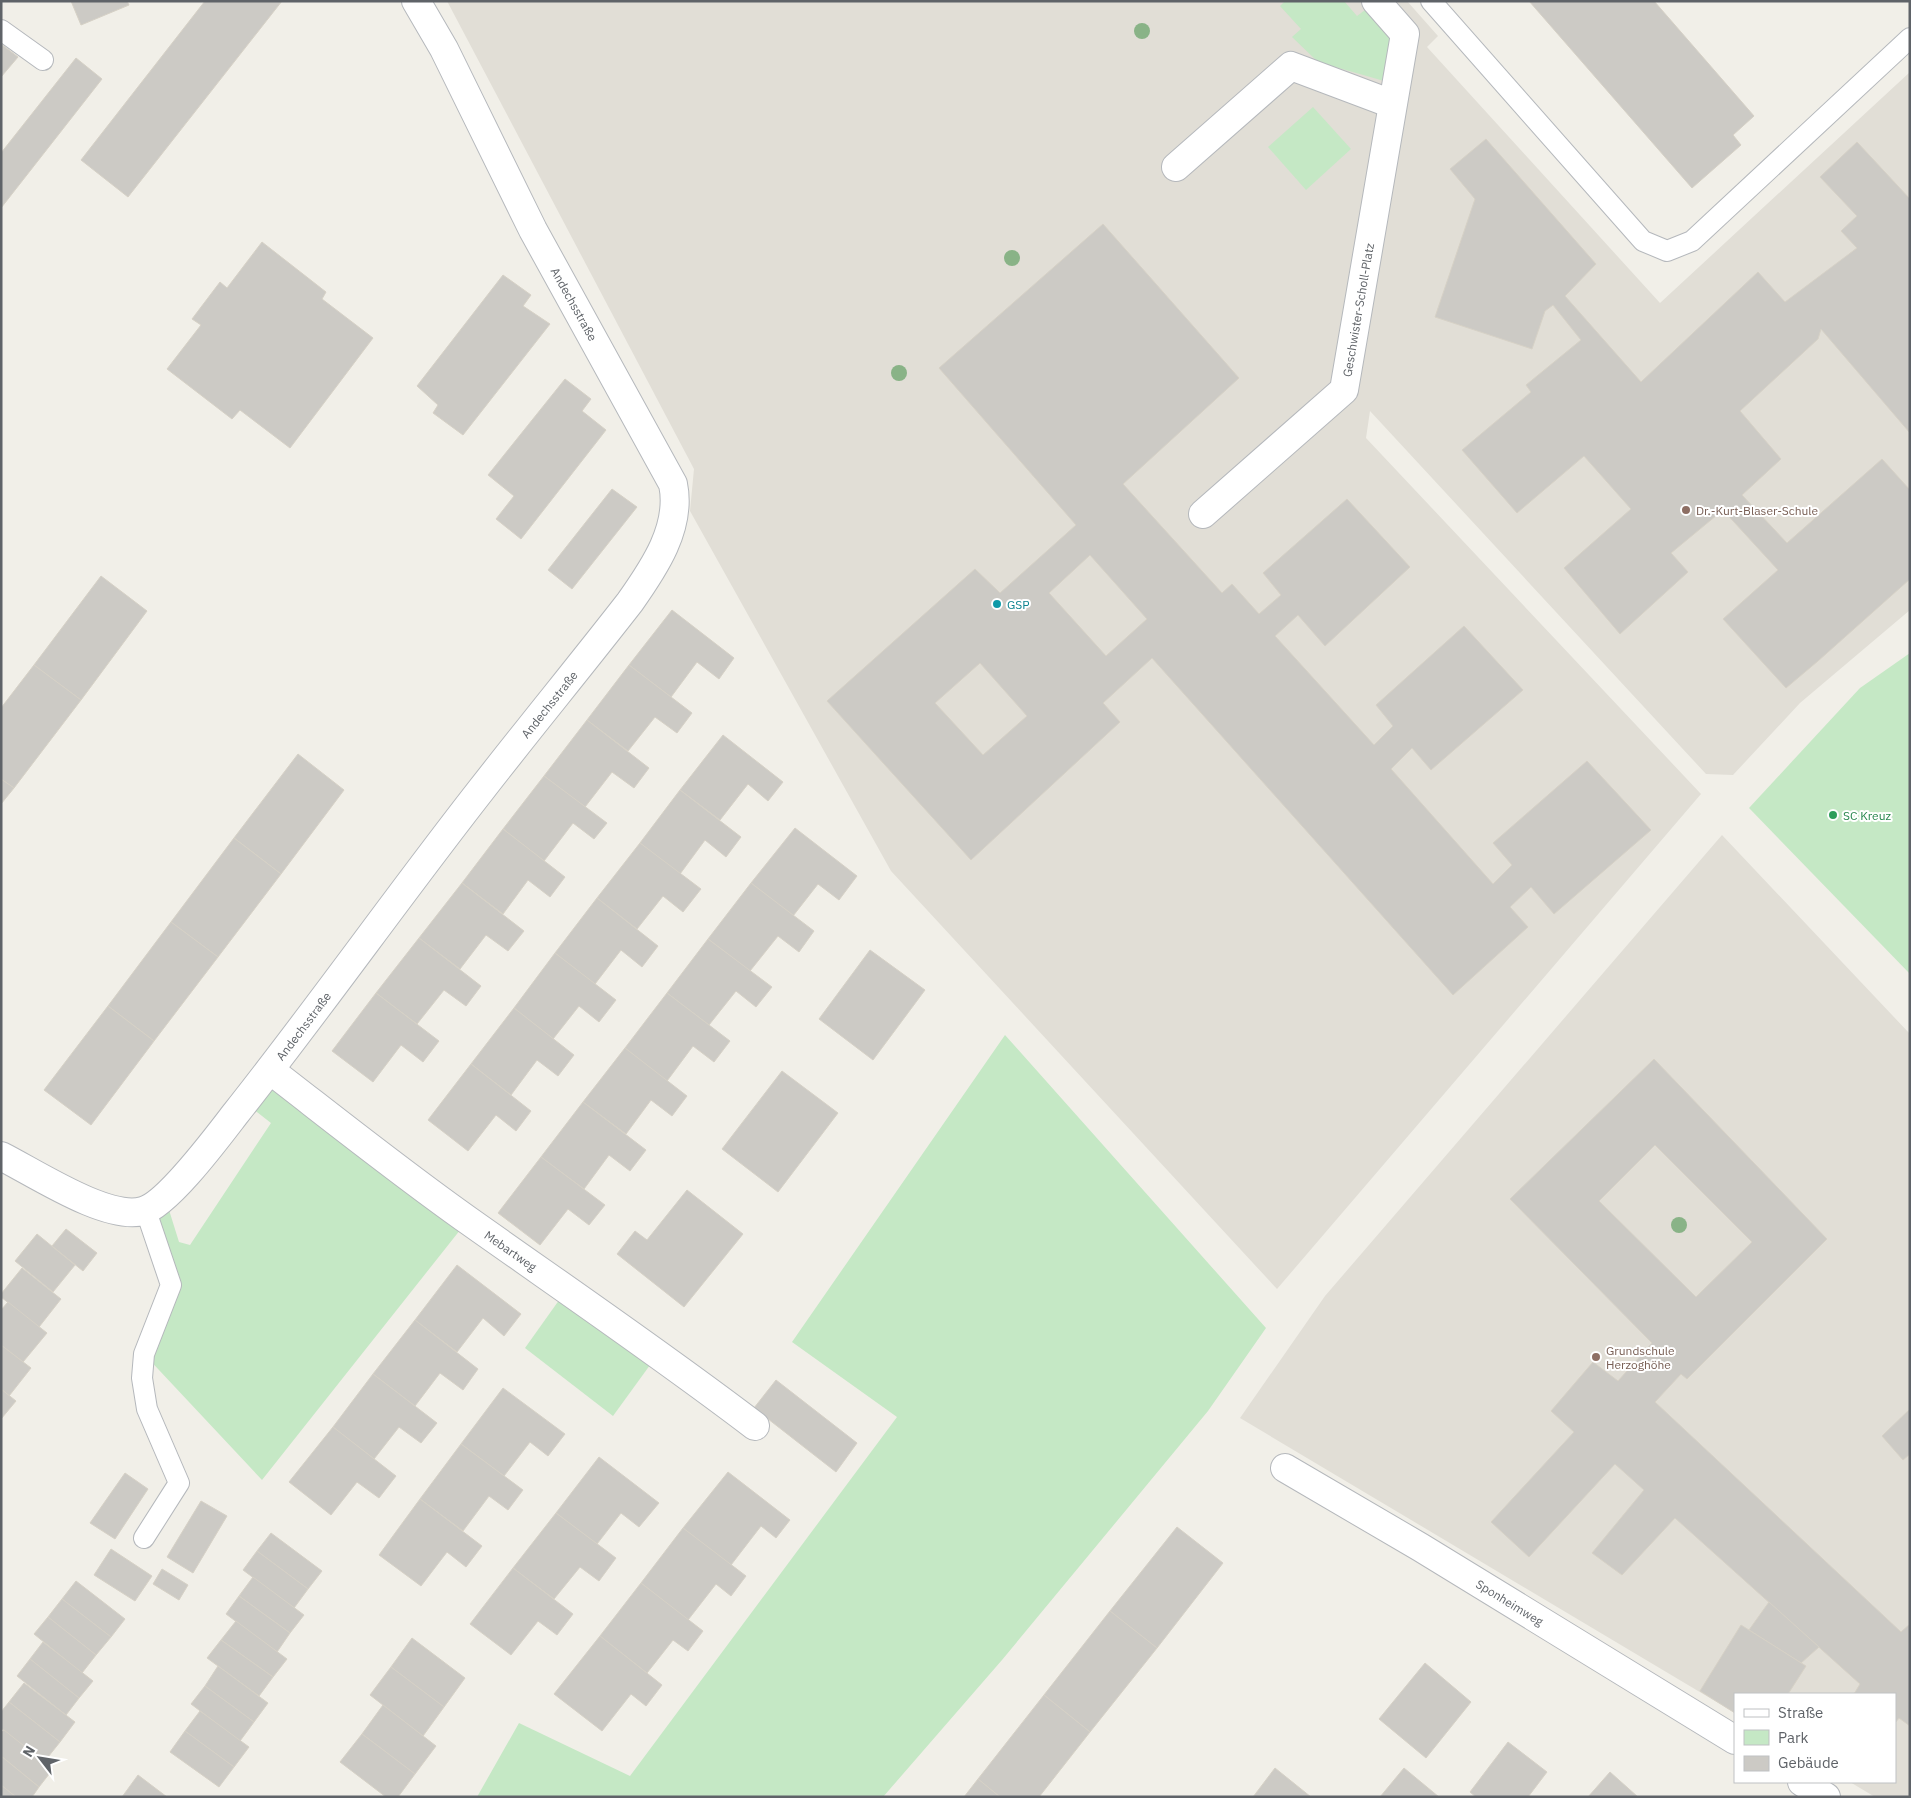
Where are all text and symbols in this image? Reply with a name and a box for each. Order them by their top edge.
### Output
street label: Geschwister-Scholl-Platz [1339,241,1377,378]
street label: Andechsstraße [548,265,601,344]
place label: Dr.-Kurt-Blaser-Schule [1696,503,1819,518]
marker: Dr.-Kurt-Blaser-Schule [1680,504,1692,516]
place label: GSP [1007,597,1030,612]
marker: GSP [991,598,1003,610]
street label: Andechsstraße [518,667,581,741]
place label: SC Kreuz [1843,808,1891,823]
marker: SC Kreuz [1827,809,1839,821]
street label: Andechsstraße [272,988,334,1063]
street label: Mebartweg [482,1227,540,1274]
place label: Grundschule Herzoghöhe [1606,1343,1675,1372]
marker: Grundschule Herzoghöhe [1590,1351,1602,1363]
street label: Sponheimweg [1474,1576,1547,1629]
legend [1734,1693,1896,1783]
text: Straße [1778,1703,1823,1722]
text: Park [1778,1728,1808,1747]
north arrow [15,1733,65,1783]
text: N [19,1742,39,1760]
text: Gebäude [1778,1753,1839,1772]

